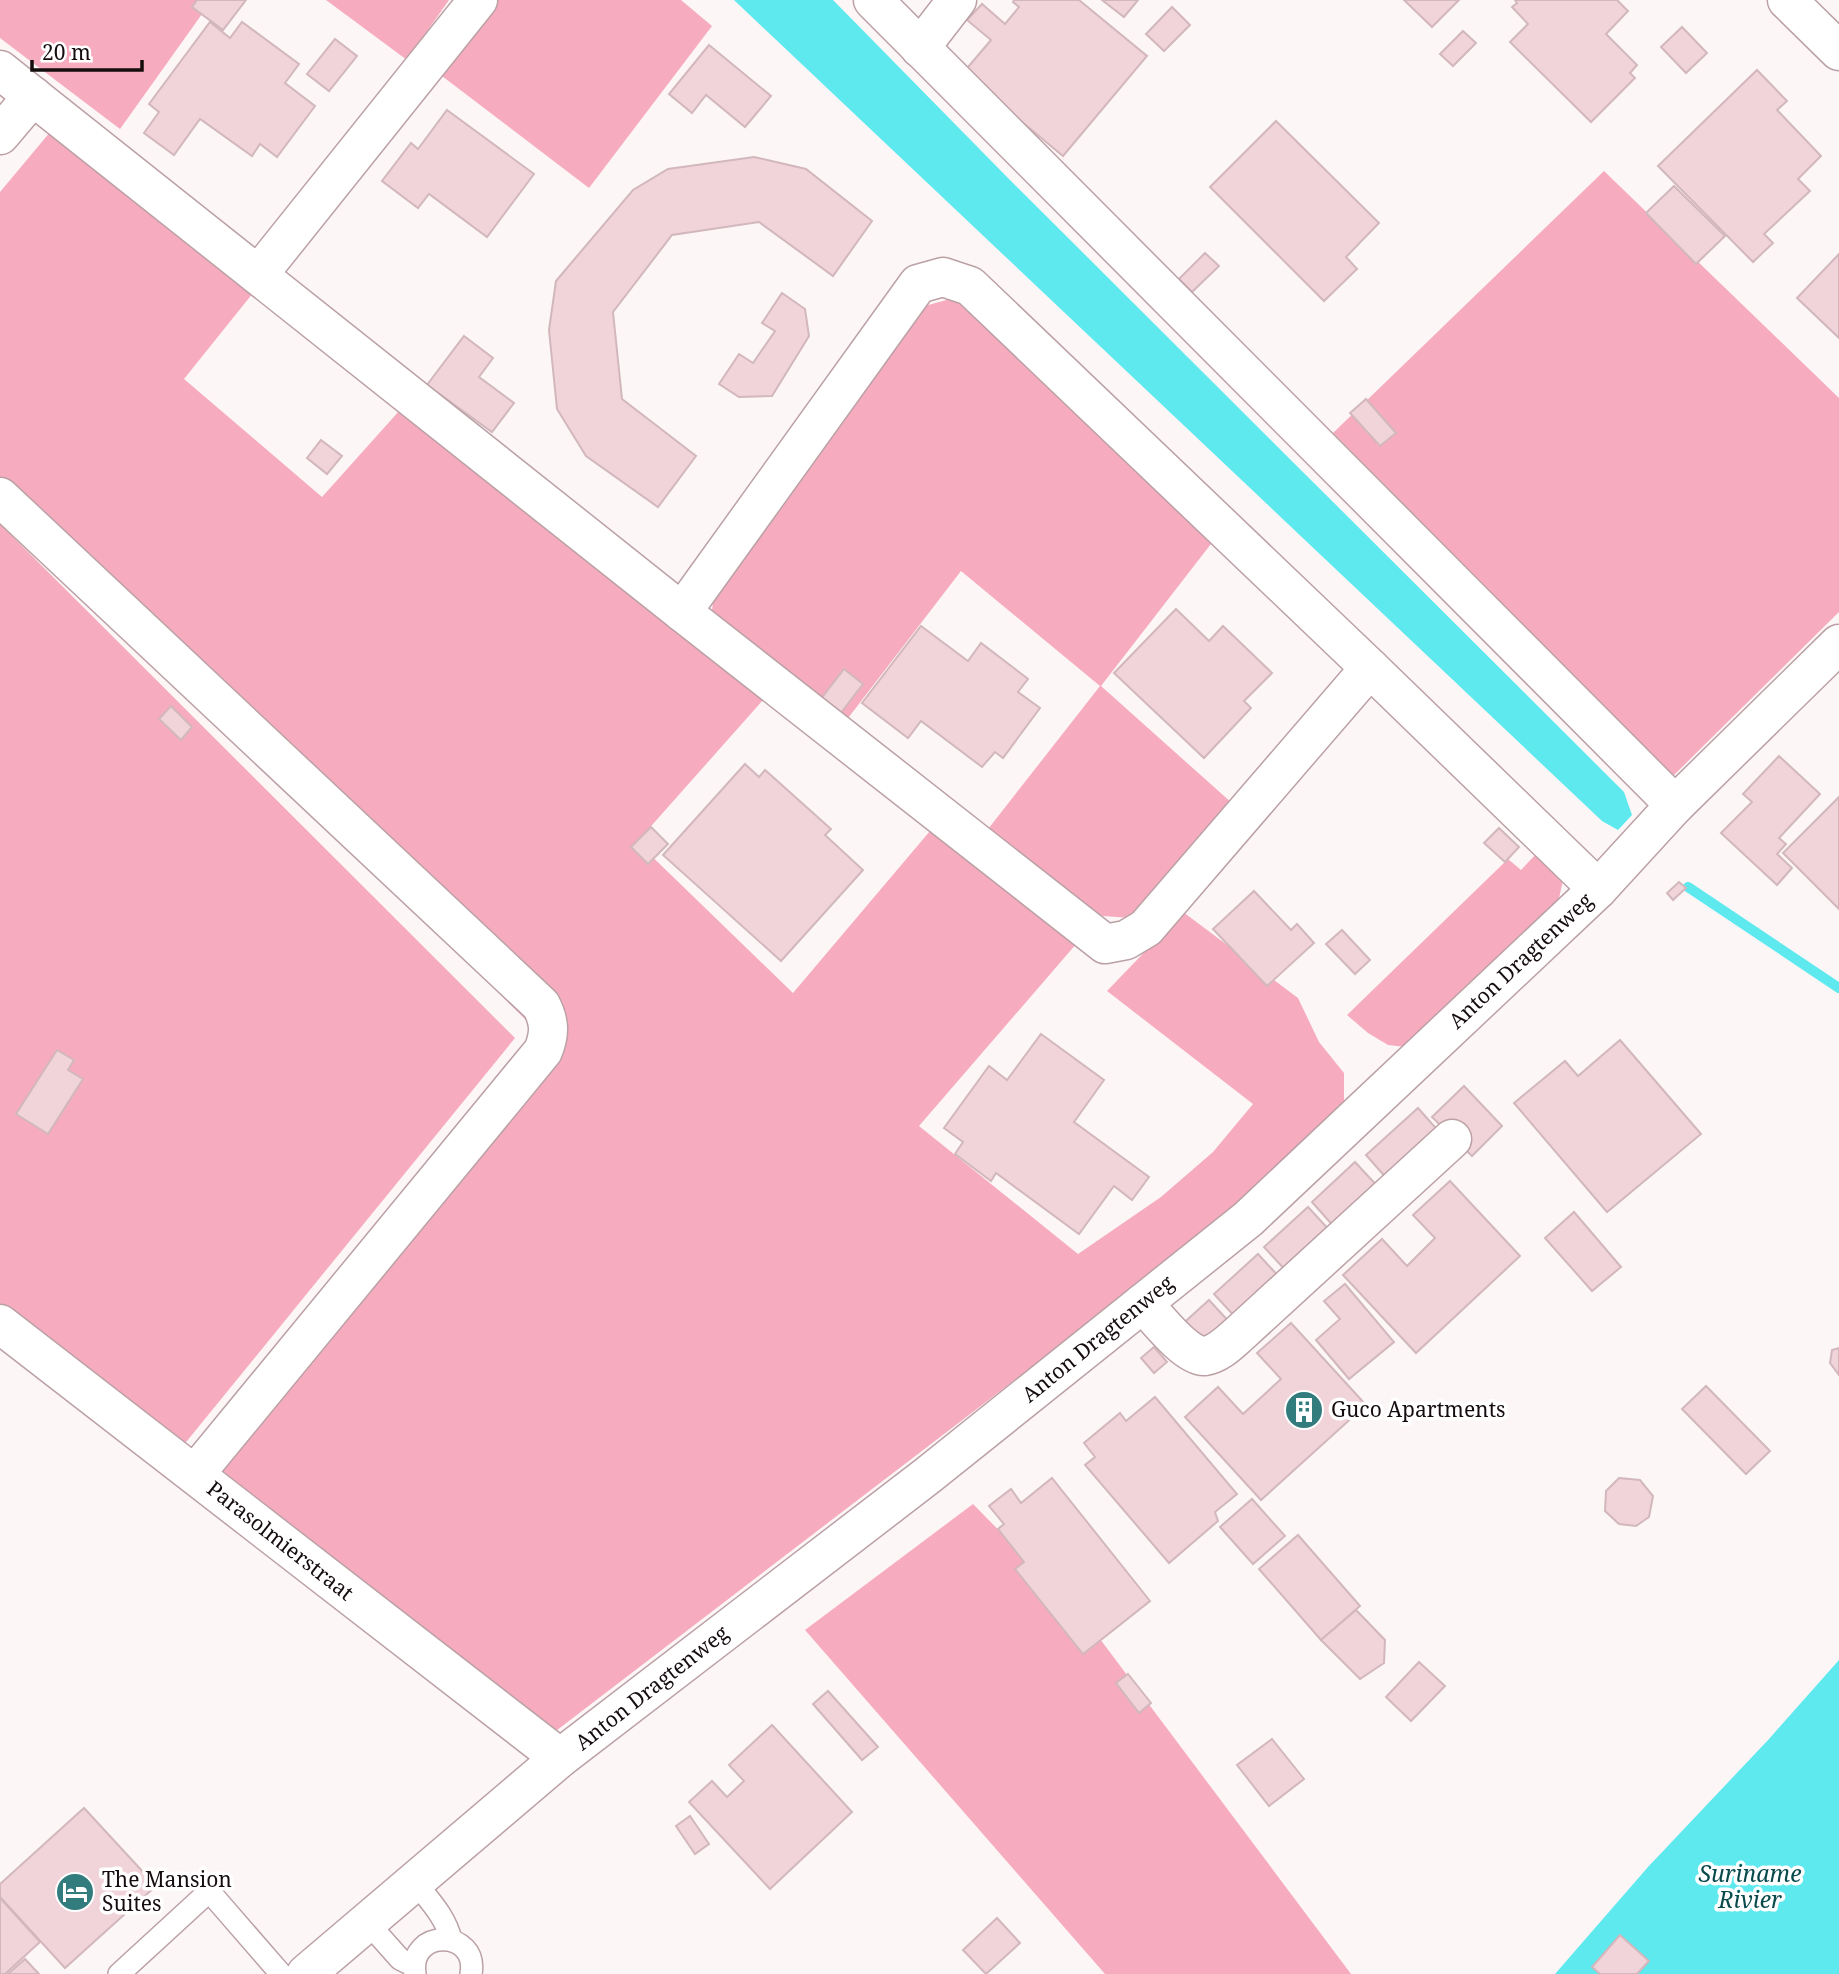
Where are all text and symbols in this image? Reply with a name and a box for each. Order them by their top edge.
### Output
scale bar [32,28,142,72]
text: 20 m [42,38,91,66]
street label: Anton Dragtenweg [1442,886,1599,1034]
street label: Anton Dragtenweg [1016,1268,1180,1408]
building icon: Guco Apartments [1283,1389,1325,1431]
place label: Guco Apartments [1331,1395,1506,1423]
street label: Parasolmierstraat [201,1474,360,1606]
street label: Anton Dragtenweg [569,1618,734,1756]
water label: Suriname Rivier [1698,1857,1802,1915]
place label: The Mansion Suites [102,1865,232,1917]
hotel icon: The Mansion Suites [54,1871,96,1913]

